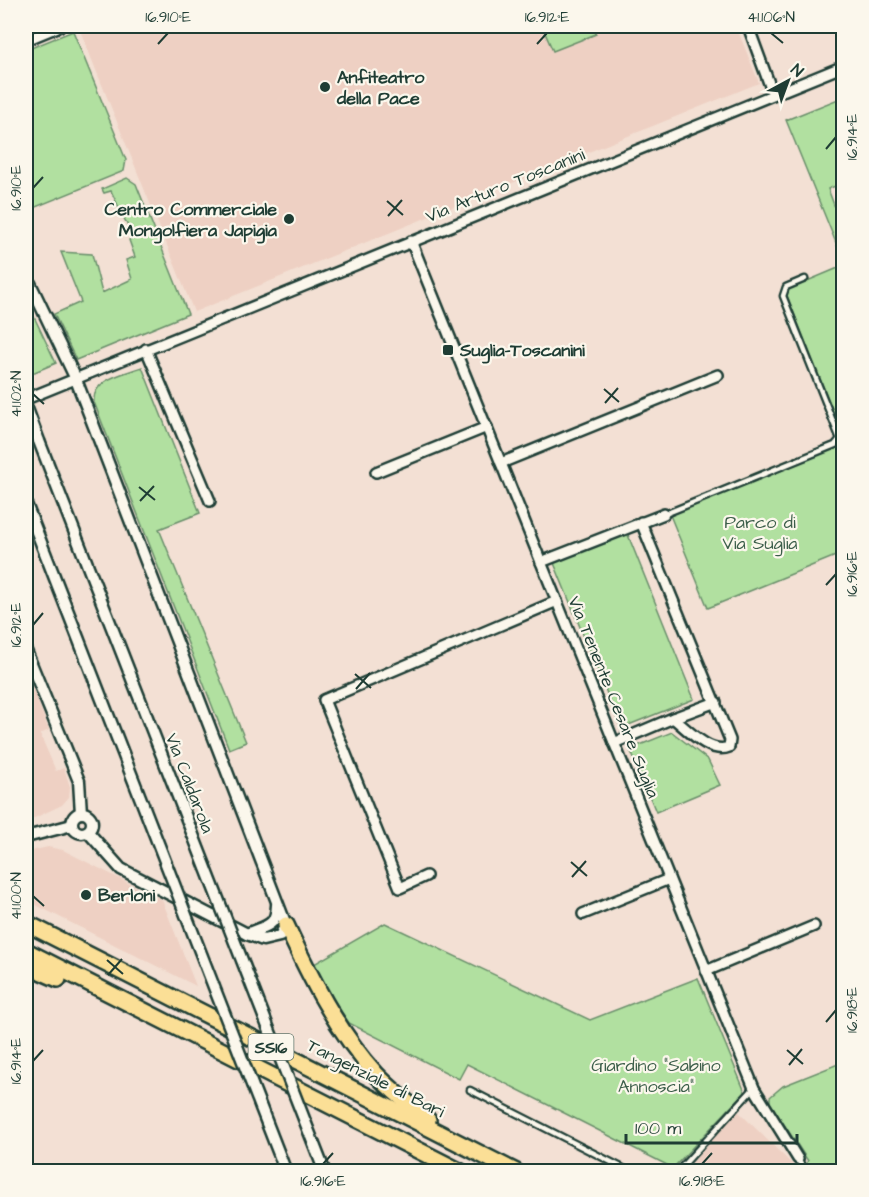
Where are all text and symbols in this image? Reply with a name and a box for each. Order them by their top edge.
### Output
text: 16.910°E [145,7,191,28]
text: 16.912°E [525,7,569,28]
text: 41.106°N [747,7,795,28]
north arrow [758,51,818,111]
text: N [786,59,808,82]
place label: Anfiteatro della Pace [336,65,425,111]
marker: Anfiteatro della Pace [318,80,332,94]
text: 16.914°E [842,114,863,160]
street label: Via Arturo Toscanini [422,142,589,229]
text: 16.910°E [6,165,27,211]
place label: Centro Commerciale Mongolfiera Japigia [105,197,278,244]
marker: Centro Commerciale Mongolfiera Japigia [282,212,296,226]
place label: Suglia-Toscanini [459,338,585,364]
marker: Suglia-Toscanini [441,343,455,357]
text: 41.102°N [6,371,27,417]
park label: Parco di Via Suglia [722,510,798,557]
text: 16.916°E [842,551,863,597]
street label: Via Tenente Cesare Suglia [561,593,665,802]
text: 16.912°E [6,603,27,647]
street label: Via Caldarola [159,729,220,837]
text: 41.100°N [6,872,27,920]
place label: Berloni [98,883,155,908]
marker: Berloni [79,888,93,902]
text: 16.918°E [842,987,863,1033]
street label: Tangenziale di Bari [302,1033,449,1125]
road number: SS16 [248,1034,294,1060]
text: 16.914°E [6,1038,27,1084]
park label: Giardino "Sabino Annoscia" [591,1053,721,1099]
scale bar [626,1107,797,1145]
text: 100 m [635,1116,681,1141]
text: 16.916°E [300,1171,346,1192]
text: 16.918°E [679,1171,725,1192]

